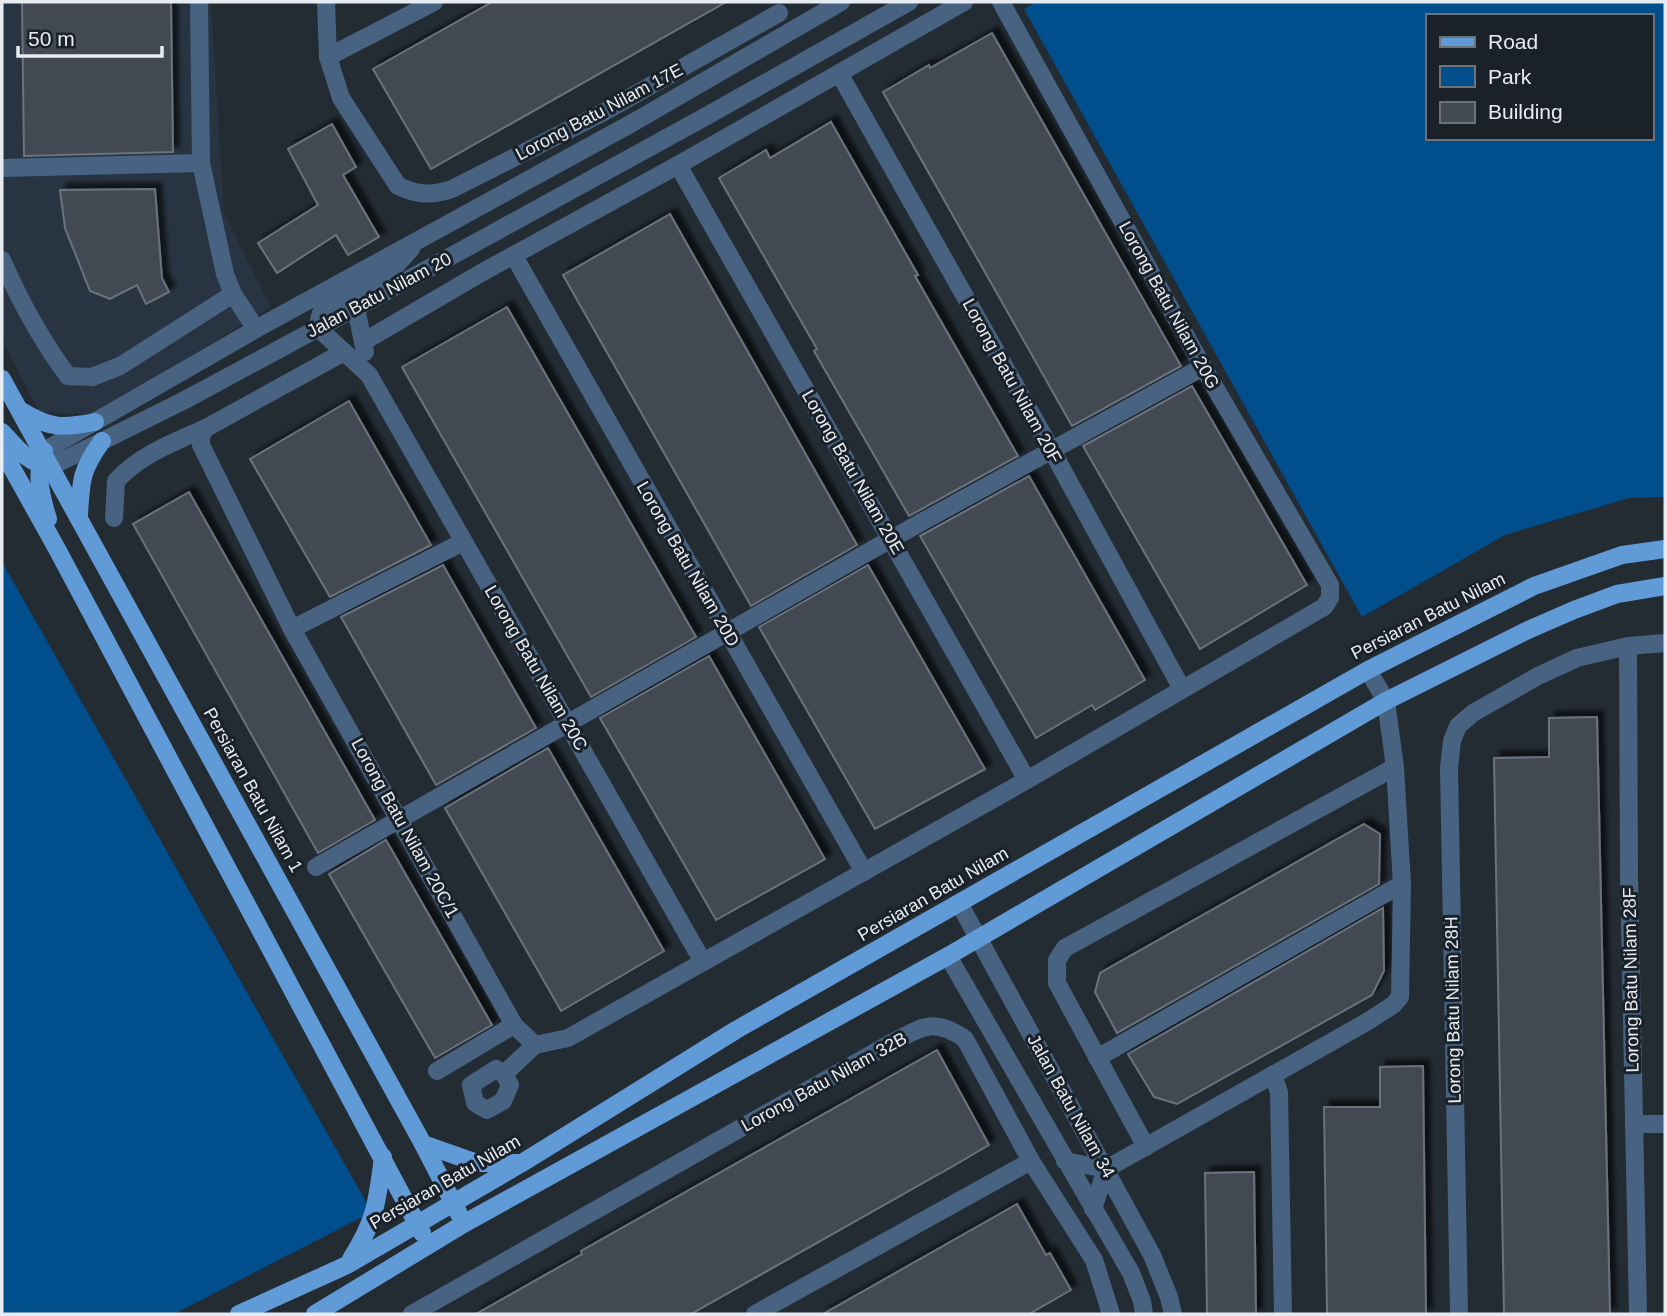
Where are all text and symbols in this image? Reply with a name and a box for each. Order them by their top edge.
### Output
scale bar [18,14,161,58]
legend [1426,14,1653,140]
text: 50 m [28,27,75,50]
text: Road [1488,30,1538,53]
street label: Lorong Batu Nilam 17E [512,59,686,165]
text: Park [1488,65,1532,88]
text: Building [1488,100,1563,123]
street label: Lorong Batu Nilam 20G [1115,218,1223,392]
street label: Jalan Batu Nilam 20 [303,248,455,342]
street label: Lorong Batu Nilam 20F [958,295,1066,467]
street label: Lorong Batu Nilam 20E [798,386,908,558]
street label: Lorong Batu Nilam 20D [633,478,743,650]
street label: Persiaran Batu Nilam [1348,568,1508,664]
street label: Lorong Batu Nilam 20C [481,582,591,754]
street label: Persiaran Batu Nilam 1 [199,704,307,876]
street label: Lorong Batu Nilam 20C/1 [347,735,463,921]
street label: Persiaran Batu Nilam [854,843,1012,945]
street label: Lorong Batu Nilam 28F [1619,887,1643,1073]
street label: Lorong Batu Nilam 28H [1441,916,1465,1104]
street label: Lorong Batu Nilam 32B [738,1028,910,1136]
street label: Jalan Batu Nilam 34 [1023,1031,1119,1181]
street label: Persiaran Batu Nilam [366,1131,524,1233]

